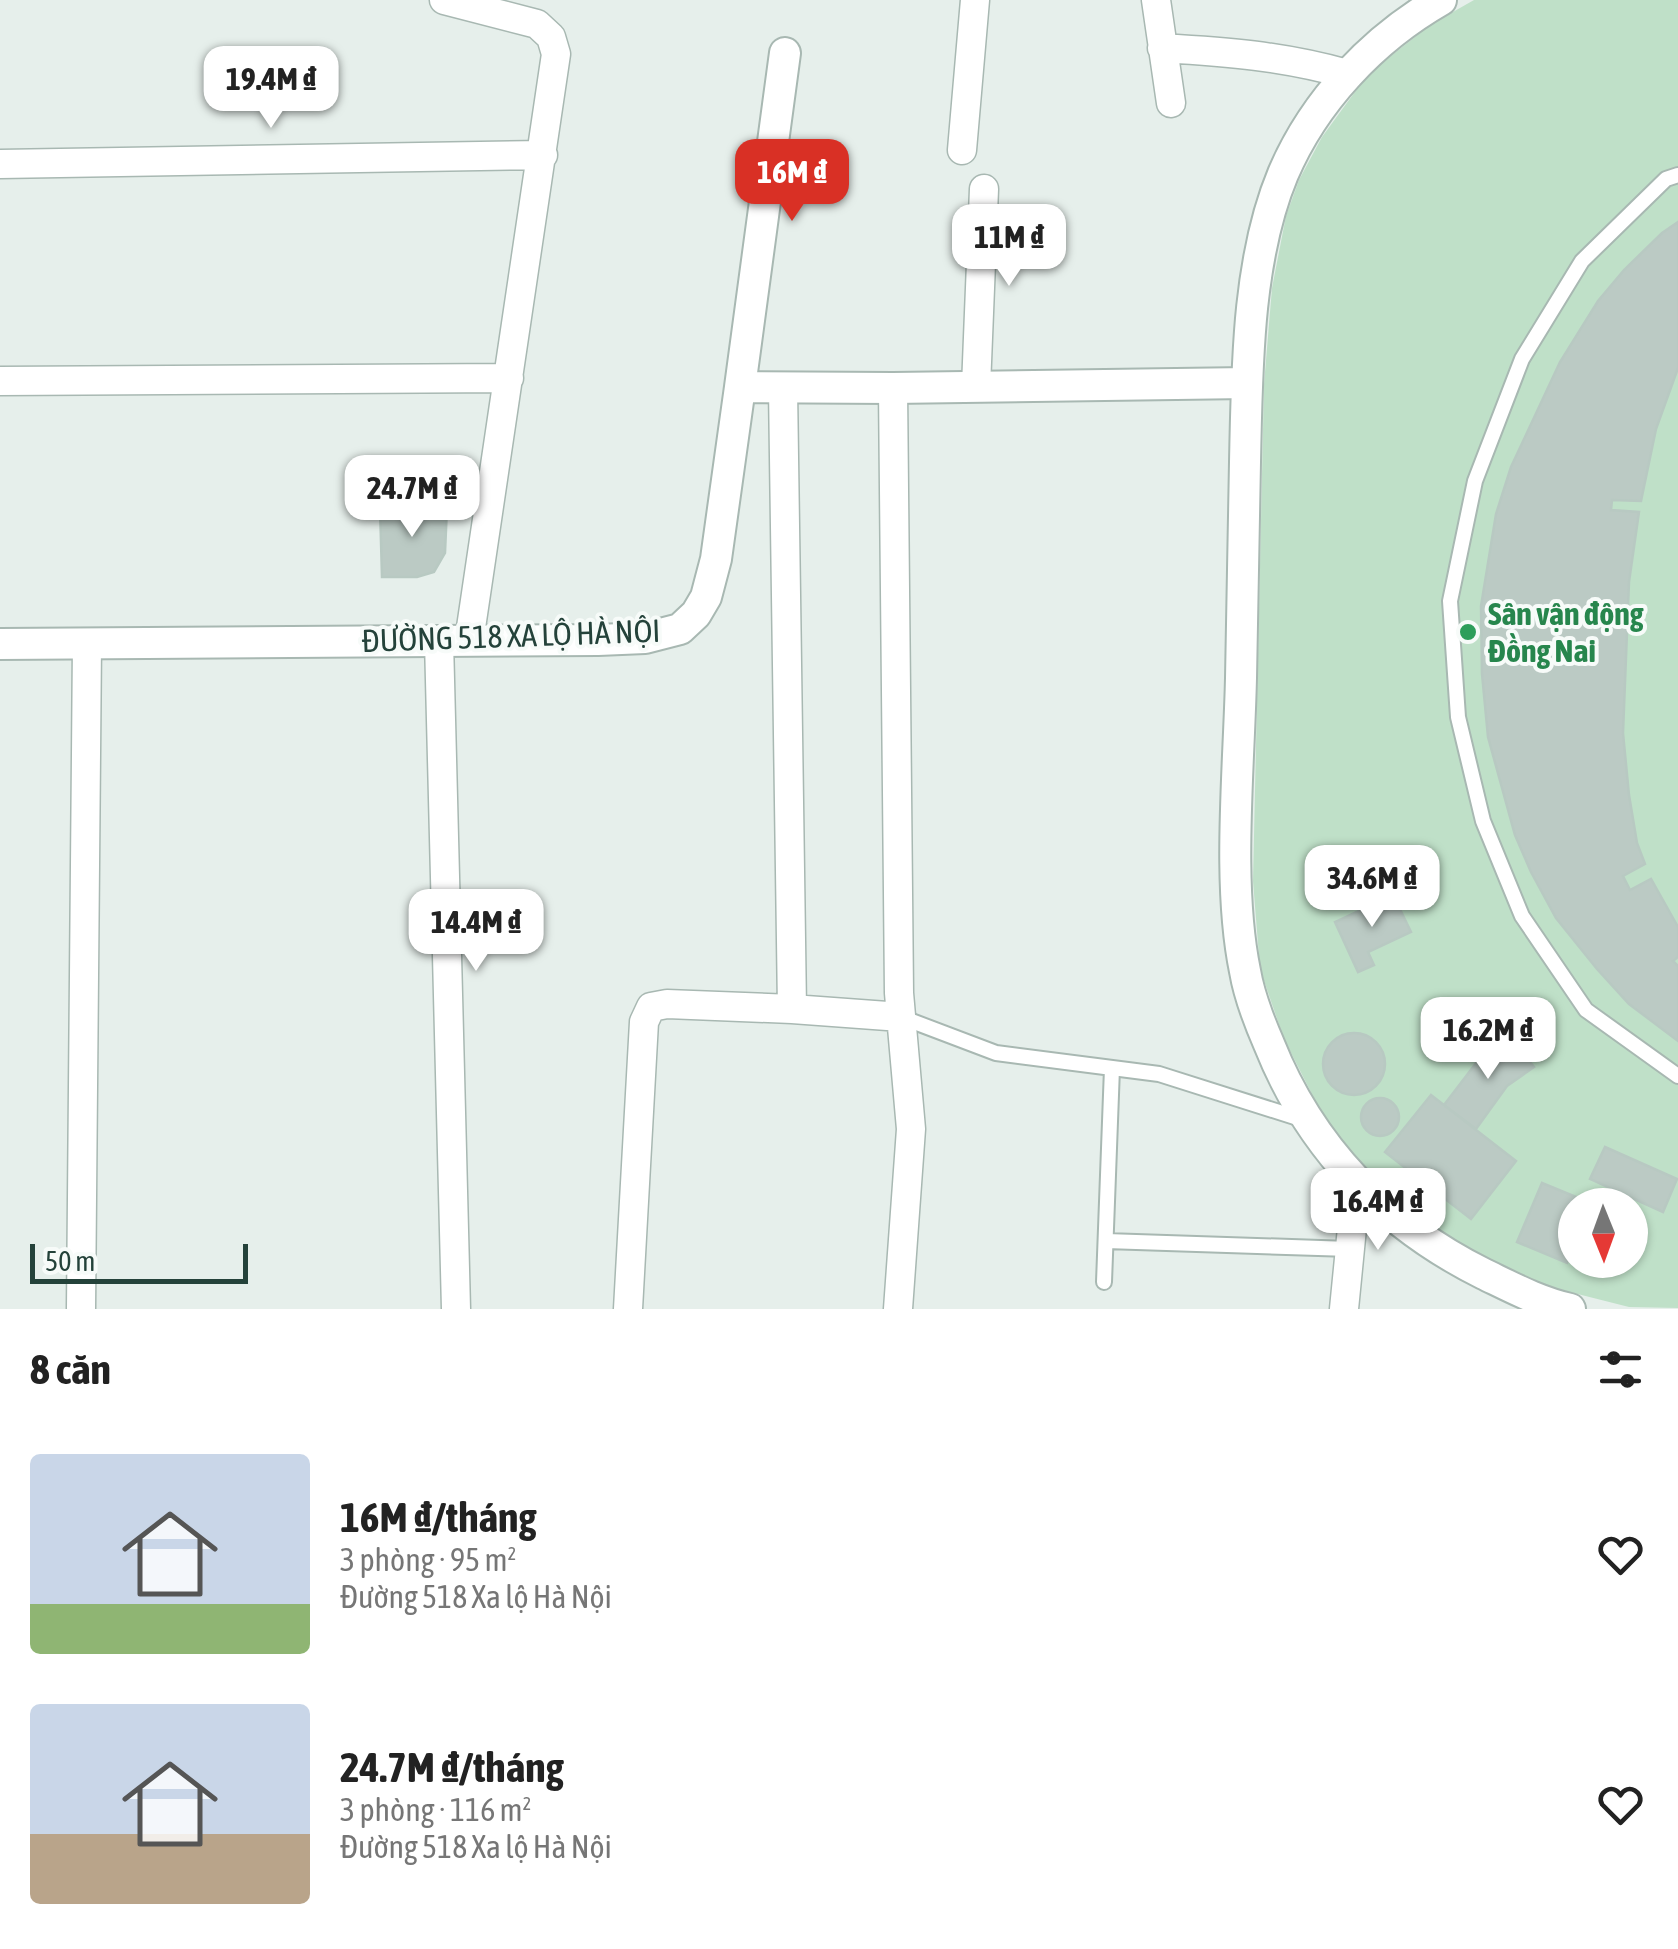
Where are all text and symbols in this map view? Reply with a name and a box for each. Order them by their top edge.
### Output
pin: 19.4M ₫ [179,46,363,131]
text: 19.4M ₫ [226,60,316,97]
pin: 16M ₫ [722,139,862,224]
text: 16M ₫ [757,153,827,190]
pin: 11M ₫ [939,204,1079,289]
text: 11M ₫ [974,218,1044,255]
pin: 24.7M ₫ [320,455,504,540]
text: 24.7M ₫ [367,469,457,506]
place label: Sân vận động Đồng Nai [1488,595,1644,669]
street label: ĐƯỜNG 518 XA LỘ HÀ NỘI [361,612,661,659]
marker: Sân vận động Đồng Nai [1457,621,1479,643]
pin: 34.6M ₫ [1280,845,1464,930]
text: 34.6M ₫ [1327,859,1417,896]
pin: 14.4M ₫ [384,889,568,974]
text: 14.4M ₫ [431,903,521,940]
pin: 16.2M ₫ [1396,997,1580,1082]
text: 16.2M ₫ [1443,1011,1533,1048]
pin: 16.4M ₫ [1286,1168,1470,1253]
text: 16.4M ₫ [1333,1182,1423,1219]
north arrow [1558,1188,1648,1278]
map controls [1558,1188,1648,1278]
scale bar [30,1239,248,1284]
text: 50 m [45,1245,95,1277]
icon: filters [1593,1342,1648,1397]
text: 8 căn [30,1345,111,1393]
text: 16M ₫/tháng [340,1493,536,1541]
icon: home [110,1494,230,1614]
icon: heart [1593,1527,1648,1582]
text: 3 phòng · 95 m² [340,1541,517,1578]
text: Đường 518 Xa lộ Hà Nội [340,1578,612,1615]
text: 24.7M ₫/tháng [340,1743,564,1791]
icon: home [110,1744,230,1864]
icon: heart [1593,1777,1648,1832]
text: 3 phòng · 116 m² [340,1791,532,1828]
text: Đường 518 Xa lộ Hà Nội [340,1828,612,1865]

